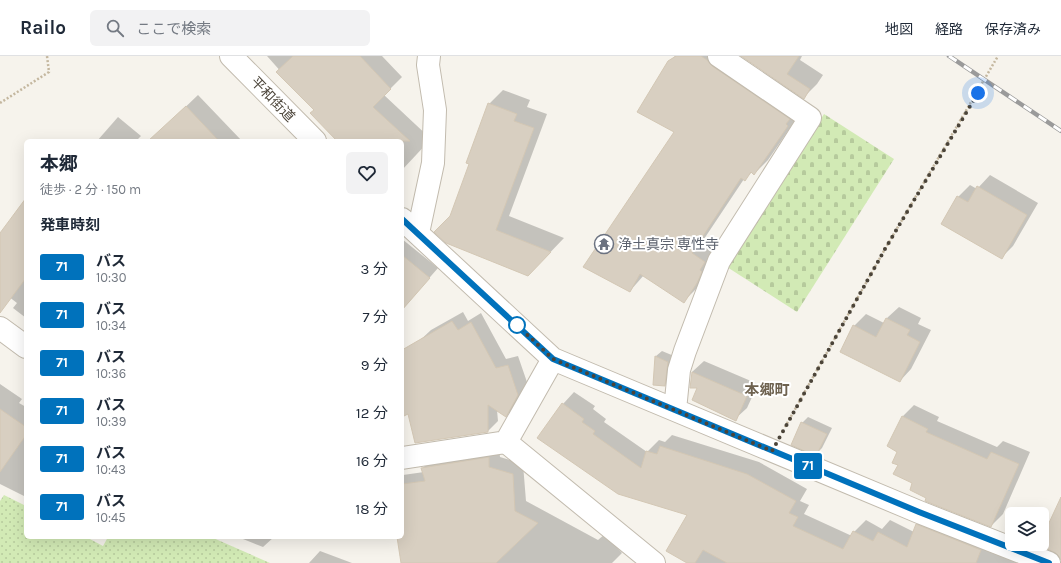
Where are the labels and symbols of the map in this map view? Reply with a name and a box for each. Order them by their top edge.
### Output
street label: 平和街道 [247,73,298,125]
your location [968,83,988,103]
temple icon: 浄土真宗 専性寺 [593,233,615,255]
place label: 浄土真宗 専性寺 [618,236,719,253]
unlabelled marker [508,316,526,334]
district label: 本郷町 [744,381,790,399]
line badge: 71 [790,453,826,479]

